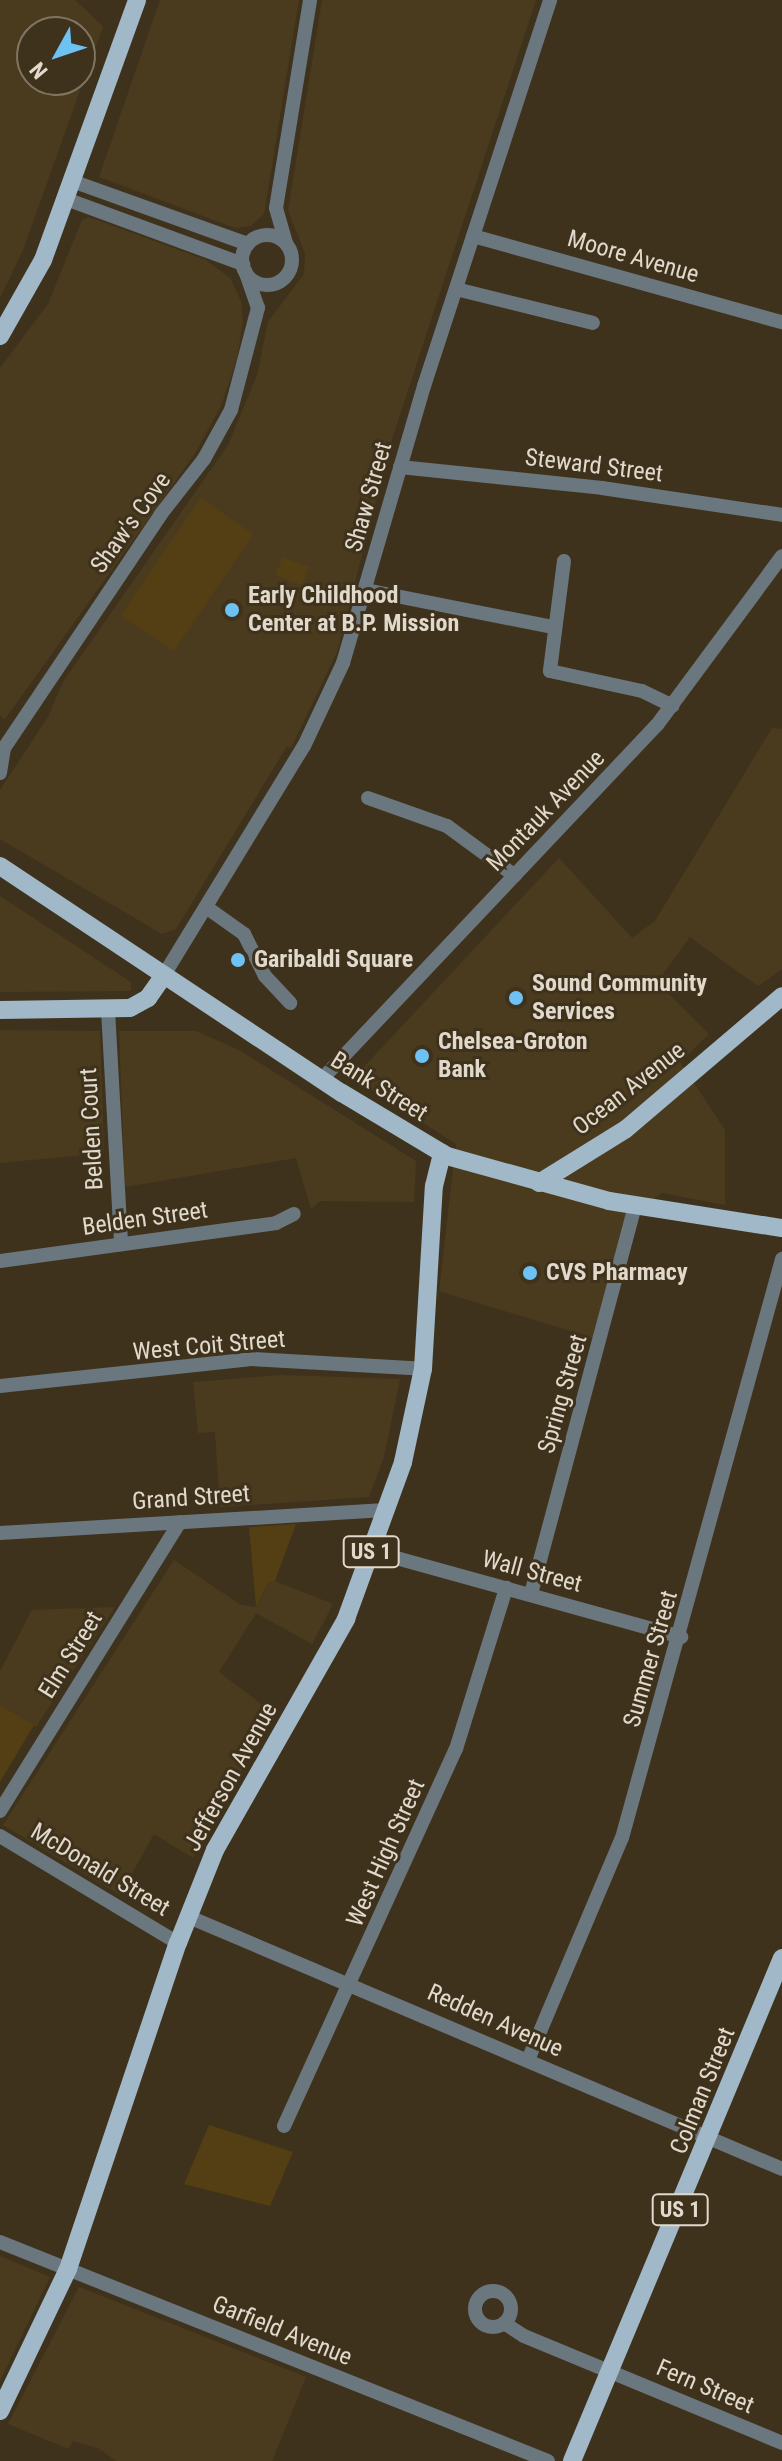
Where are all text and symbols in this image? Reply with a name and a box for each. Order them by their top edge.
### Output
north arrow [16,16,96,96]
text: N [25,57,53,84]
street label: Moore Avenue [564,225,702,289]
street label: Shaw Street [340,439,398,555]
street label: Steward Street [523,443,665,489]
street label: Shaw's Cove [85,467,177,579]
place label: Early Childhood Center at B.P. Mission [248,582,459,638]
marker: Early Childhood Center at B.P. Mission [223,601,241,619]
street label: Montauk Avenue [481,744,611,878]
place label: Garibaldi Square [254,946,413,974]
marker: Garibaldi Square [229,951,247,969]
place label: Sound Community Services [532,970,707,1026]
marker: Sound Community Services [507,989,525,1007]
place label: Chelsea-Groton Bank [438,1028,588,1084]
street label: Ocean Avenue [567,1036,691,1142]
street label: Bank Street [325,1046,433,1128]
marker: Chelsea-Groton Bank [413,1047,431,1065]
street label: Belden Court [74,1067,110,1191]
street label: Belden Street [80,1196,210,1242]
place label: CVS Pharmacy [546,1259,688,1287]
marker: CVS Pharmacy [521,1264,539,1282]
street label: West Coit Street [132,1325,286,1367]
street label: Spring Street [532,1331,594,1457]
street label: Grand Street [131,1480,251,1516]
road number: US 1 [341,1534,401,1570]
street label: Wall Street [479,1545,585,1599]
street label: Summer Street [618,1588,684,1730]
street label: Elm Street [33,1606,109,1704]
street label: Jefferson Avenue [178,1698,284,1856]
street label: West High Street [341,1775,431,1931]
street label: McDonald Street [25,1817,175,1923]
street label: Redden Avenue [423,1978,567,2064]
street label: Colman Street [665,2023,741,2159]
road number: US 1 [650,2192,710,2228]
street label: Garfield Avenue [208,2290,356,2372]
street label: Fern Street [652,2354,758,2420]

